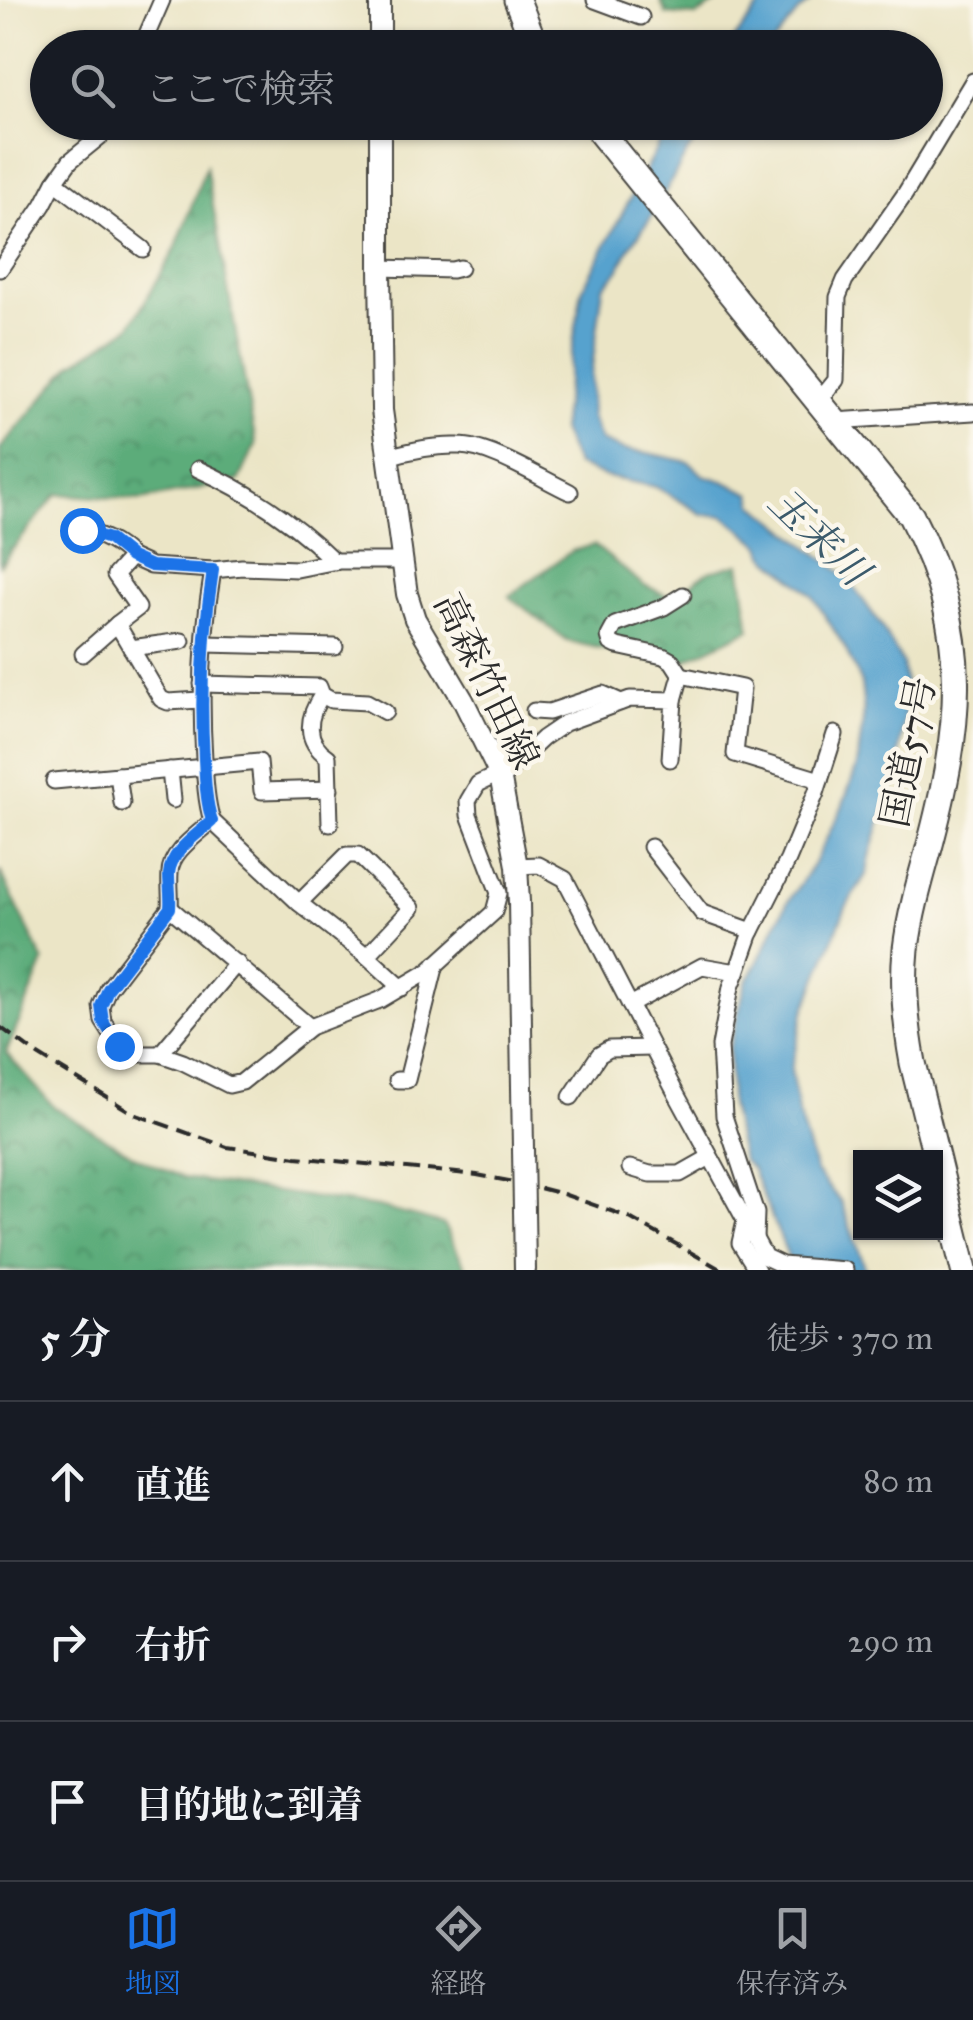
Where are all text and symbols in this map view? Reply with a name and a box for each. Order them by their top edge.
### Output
search box [30,30,943,140]
icon: search [65,58,120,113]
text: ここで検索 [145,66,335,112]
water label: 玉来川 [758,477,882,598]
route start [60,508,106,554]
street label: 高森竹田線 [425,586,549,776]
street label: 国道57号 [871,673,945,831]
route end [97,1024,143,1070]
map controls [853,1150,943,1240]
button: layers [853,1150,943,1240]
text: 5 分 [40,1313,111,1365]
text: 徒歩 · 370 m [766,1319,933,1358]
icon: ahead [40,1454,95,1509]
text: 直進 [135,1462,211,1508]
text: 80 m [864,1462,933,1501]
icon: right [40,1614,95,1669]
text: 右折 [135,1622,211,1668]
text: 290 m [848,1622,933,1661]
icon: arrive [40,1774,95,1829]
text: 目的地に到着 [135,1782,363,1828]
tab: 地図 [125,1901,181,2001]
tab: 経路 [430,1901,486,2001]
tab: 保存済み [736,1901,848,2001]

